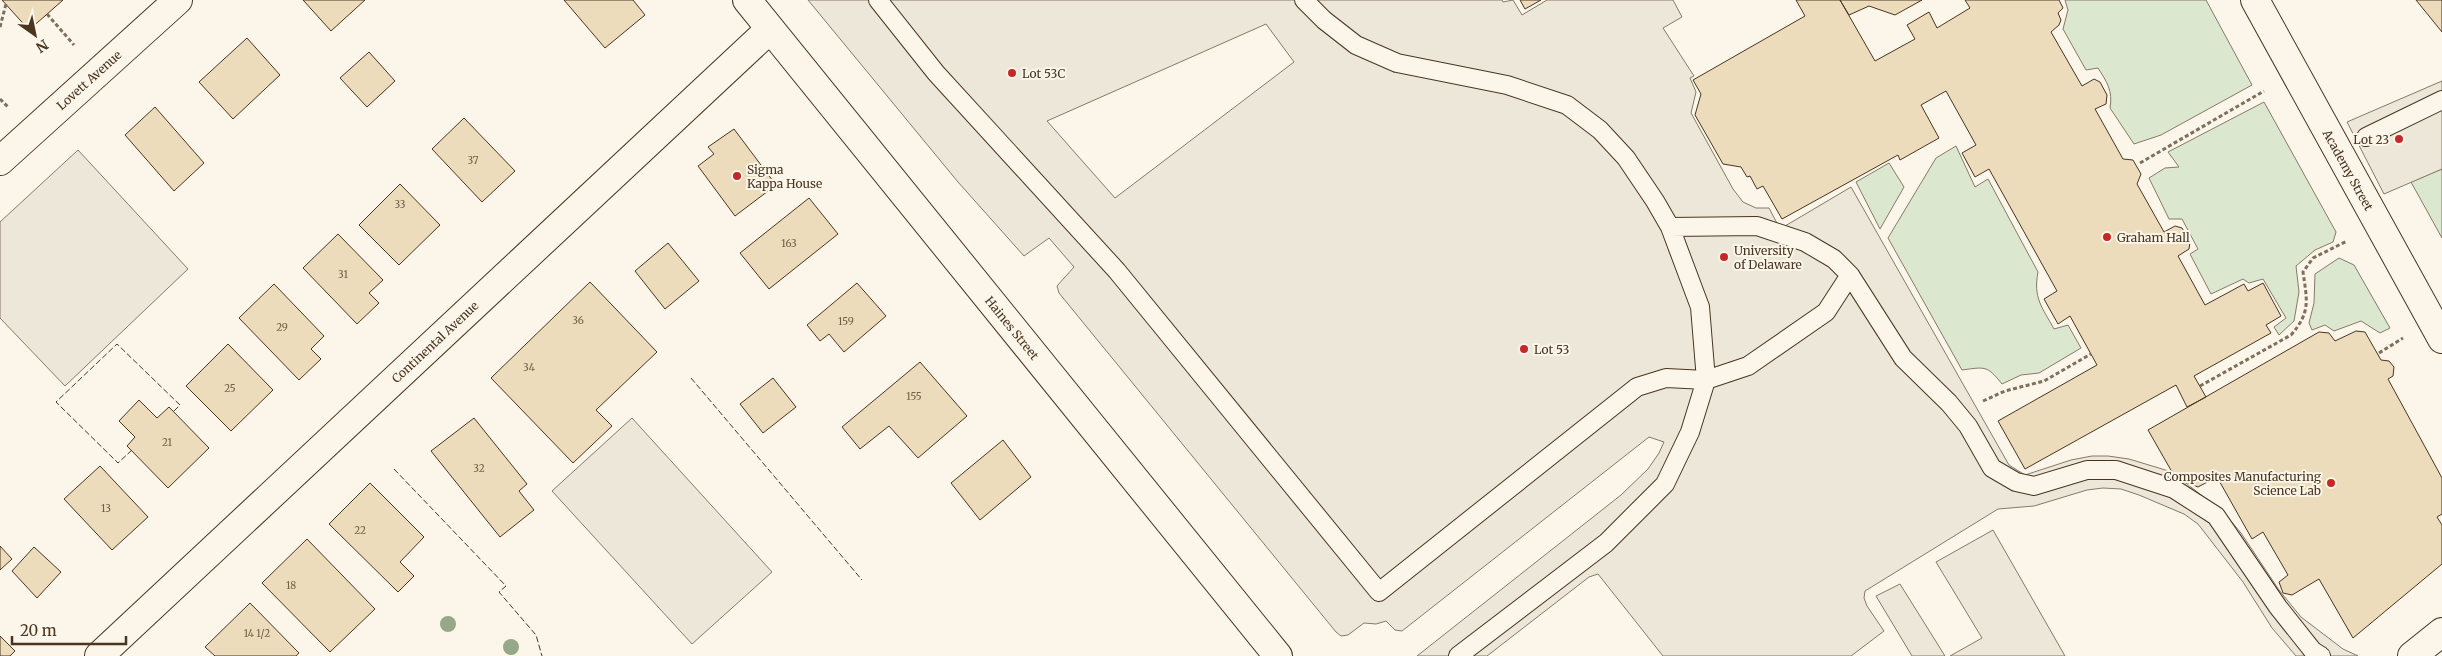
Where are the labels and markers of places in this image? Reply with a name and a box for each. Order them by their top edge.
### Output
place label: Lot 53C [1022,66,1065,81]
marker: Lot 53C [1006,67,1018,79]
place label: Lot 23 [2353,132,2389,147]
marker: Lot 23 [2393,133,2405,145]
place label: Sigma Kappa House [747,162,822,191]
marker: Sigma Kappa House [731,170,743,182]
place label: Graham Hall [2117,230,2190,245]
marker: Graham Hall [2101,231,2113,243]
place label: University of Delaware [1734,243,1802,272]
marker: University of Delaware [1718,251,1730,263]
place label: Lot 53 [1534,342,1570,357]
marker: Lot 53 [1518,343,1530,355]
place label: Composites Manufacturing Science Lab [2164,469,2322,498]
marker: Composites Manufacturing Science Lab [2325,477,2337,489]

